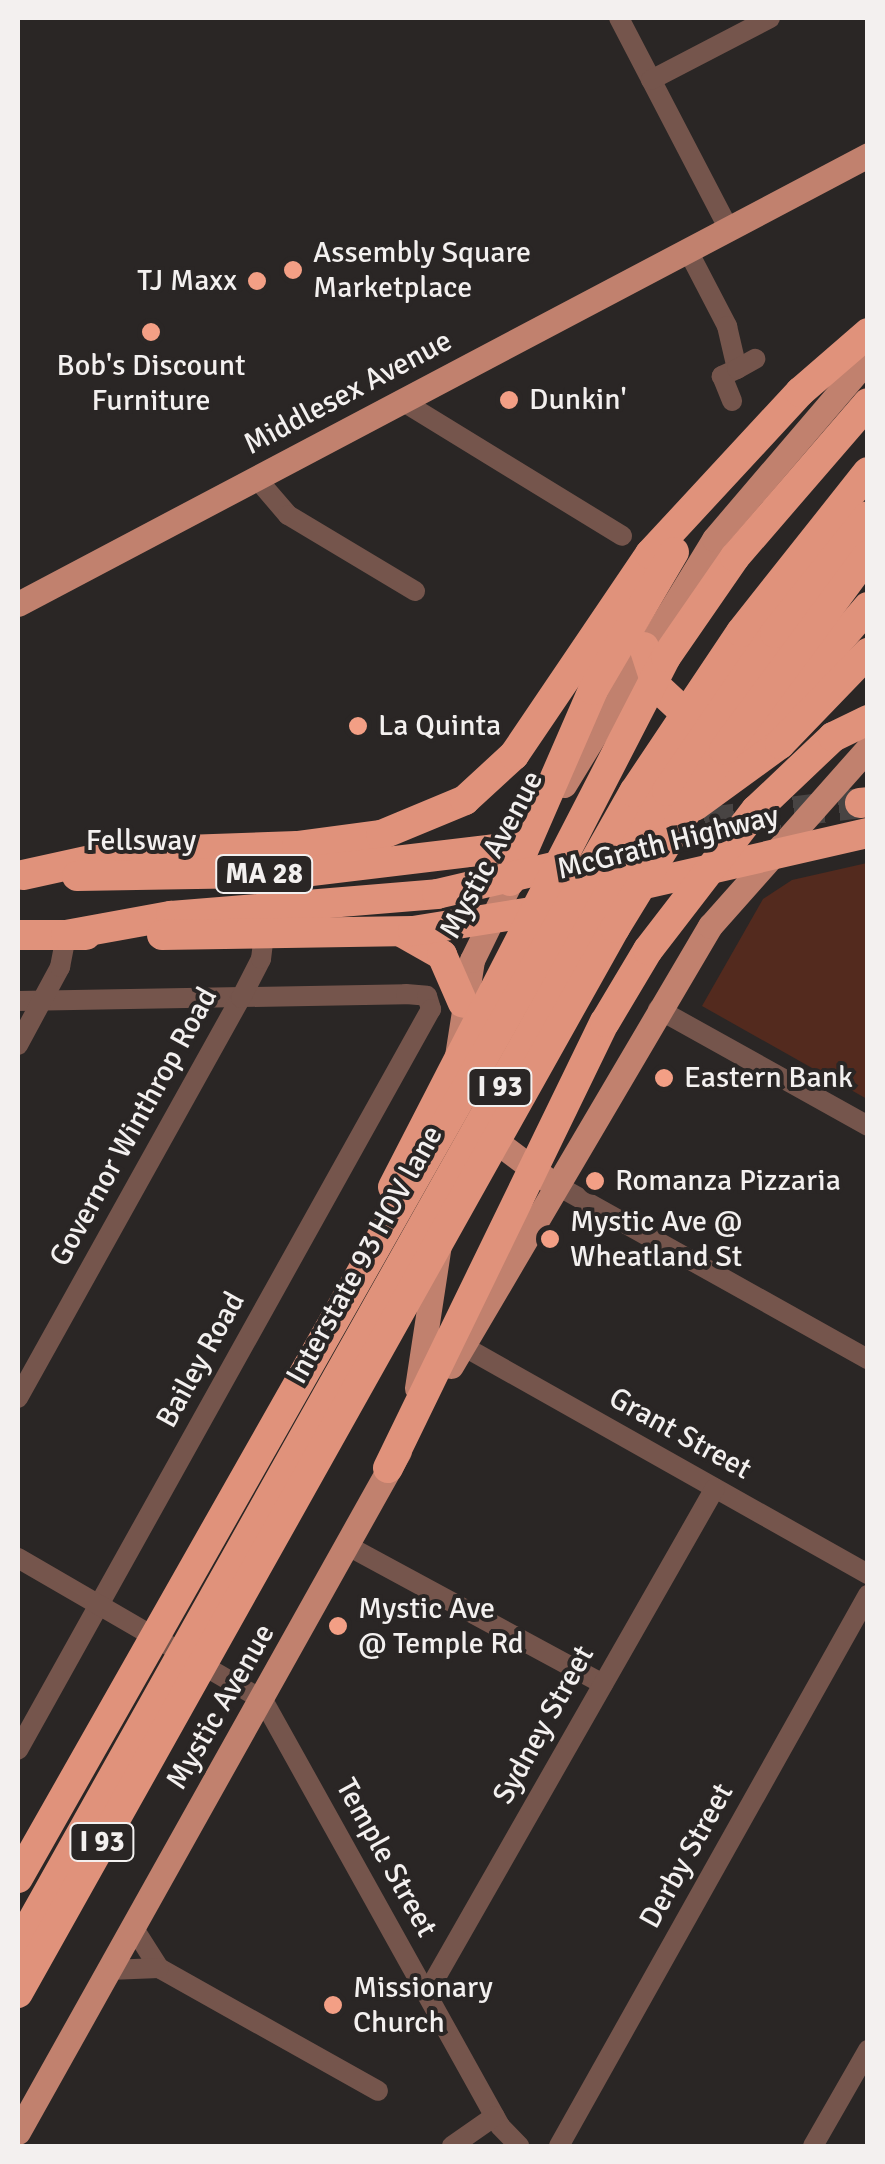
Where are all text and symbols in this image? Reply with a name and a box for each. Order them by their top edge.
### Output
place label: Assembly Square Marketplace [313,235,531,306]
marker: Assembly Square Marketplace [282,259,304,281]
place label: TJ Maxx [137,263,237,299]
marker: TJ Maxx [246,270,268,292]
marker: Bob's Discount Furniture [140,321,162,343]
street label: Middlesex Avenue [238,323,458,463]
place label: Bob's Discount Furniture [56,348,246,418]
place label: Dunkin' [529,382,627,418]
marker: Dunkin' [498,389,520,411]
place label: La Quinta [378,708,501,744]
marker: La Quinta [347,715,369,737]
street label: Mystic Avenue [433,765,551,945]
street label: McGrath Highway [553,798,783,888]
street label: Fellsway [86,823,196,859]
road number: MA 28 [214,851,314,897]
street label: Governor Winthrop Road [42,981,226,1273]
place label: Eastern Bank [684,1060,853,1096]
road number: I 93 [465,1064,535,1110]
marker: Eastern Bank [653,1067,675,1089]
street label: Interstate 93 HOV lane [279,1120,451,1390]
place label: Romanza Pizzaria [615,1163,841,1199]
marker: Romanza Pizzaria [584,1170,606,1192]
place label: Mystic Ave @ Wheatland St [570,1204,742,1274]
marker: Mystic Ave @ Wheatland St [539,1228,561,1250]
street label: Bailey Road [149,1286,253,1434]
street label: Grant Street [603,1380,757,1488]
place label: Mystic Ave @ Temple Rd [358,1591,524,1662]
marker: Mystic Ave @ Temple Rd [327,1615,349,1637]
street label: Mystic Avenue [159,1618,283,1796]
street label: Sydney Street [486,1640,602,1810]
street label: Temple Street [328,1773,444,1943]
street label: Derby Street [632,1777,742,1935]
road number: I 93 [67,1819,137,1865]
place label: Missionary Church [353,1970,493,2040]
marker: Missionary Church [322,1994,344,2016]

